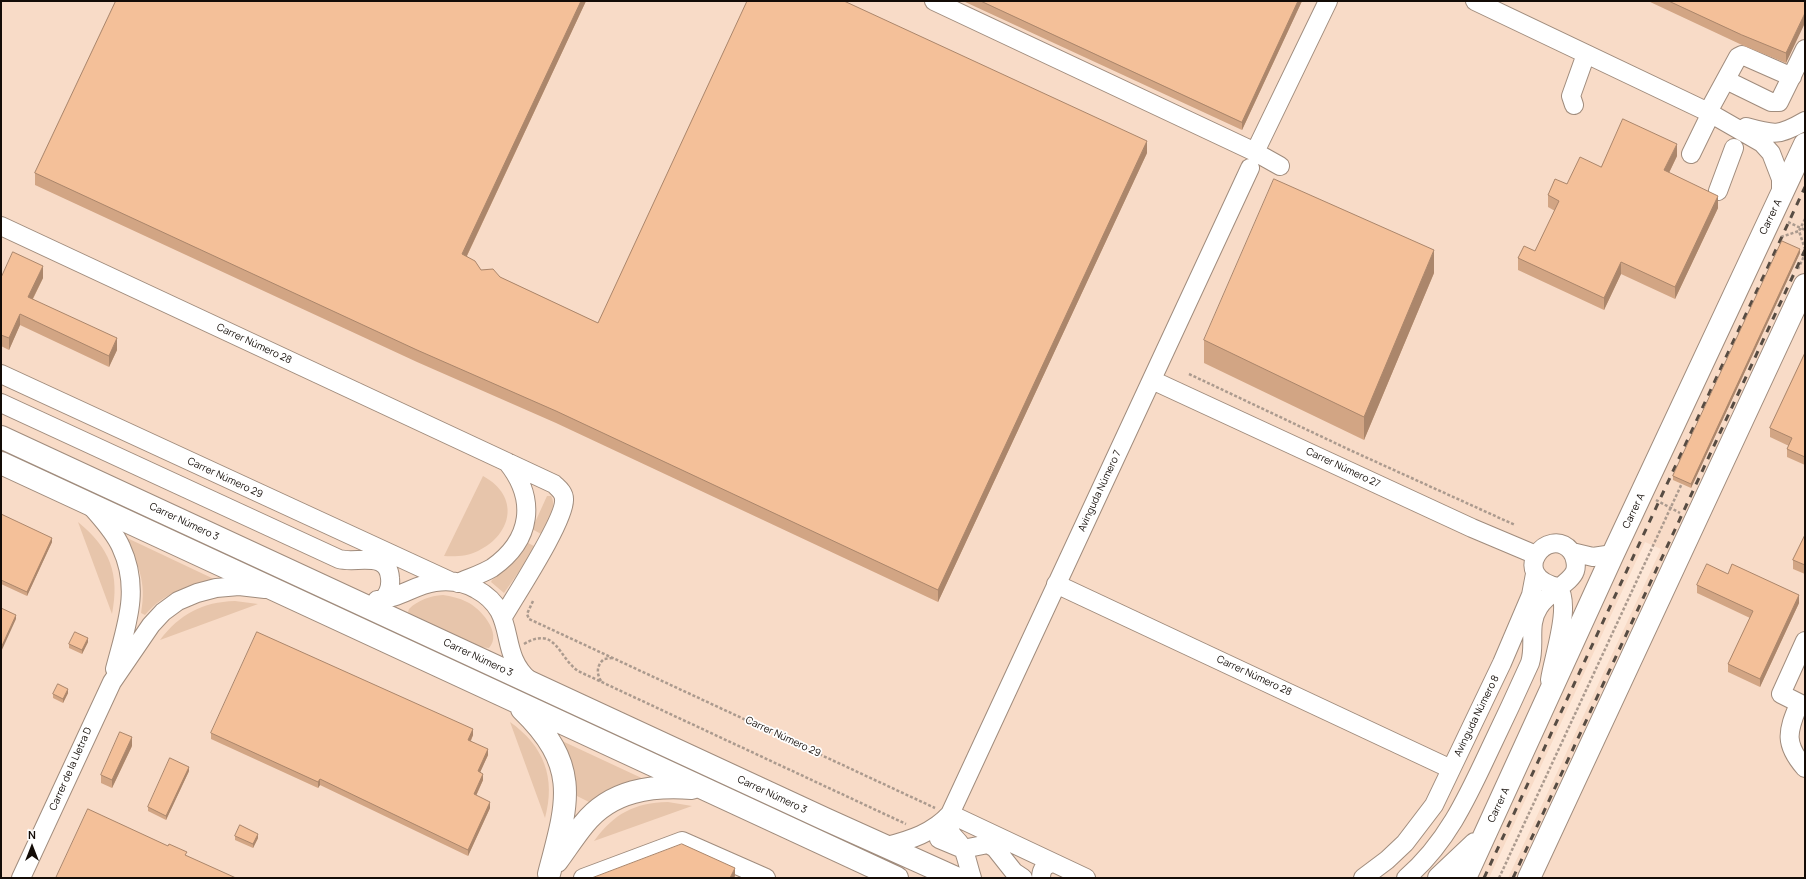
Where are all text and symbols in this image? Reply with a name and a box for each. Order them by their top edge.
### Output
street label: Carrer A [1757,197,1785,237]
street label: Carrer Número 28 [215,321,293,367]
street label: Carrer Número 27 [1304,446,1382,490]
street label: Avinguda Número 7 [1076,449,1124,533]
street label: Carrer Número 29 [185,455,265,501]
street label: Carrer A [1620,491,1648,531]
street label: Carrer Número 3 [147,501,221,543]
street label: Carrer Número 3 [441,637,515,679]
street label: Carrer Número 28 [1215,653,1293,699]
street label: Avinguda Número 8 [1452,673,1502,759]
street label: Carrer Número 29 [743,714,823,760]
street label: Carrer de la Lletra D [47,725,95,813]
street label: Carrer Número 3 [735,774,809,816]
street label: Carrer A [1486,785,1512,825]
north arrow [12,827,52,867]
text: N [28,827,36,842]

